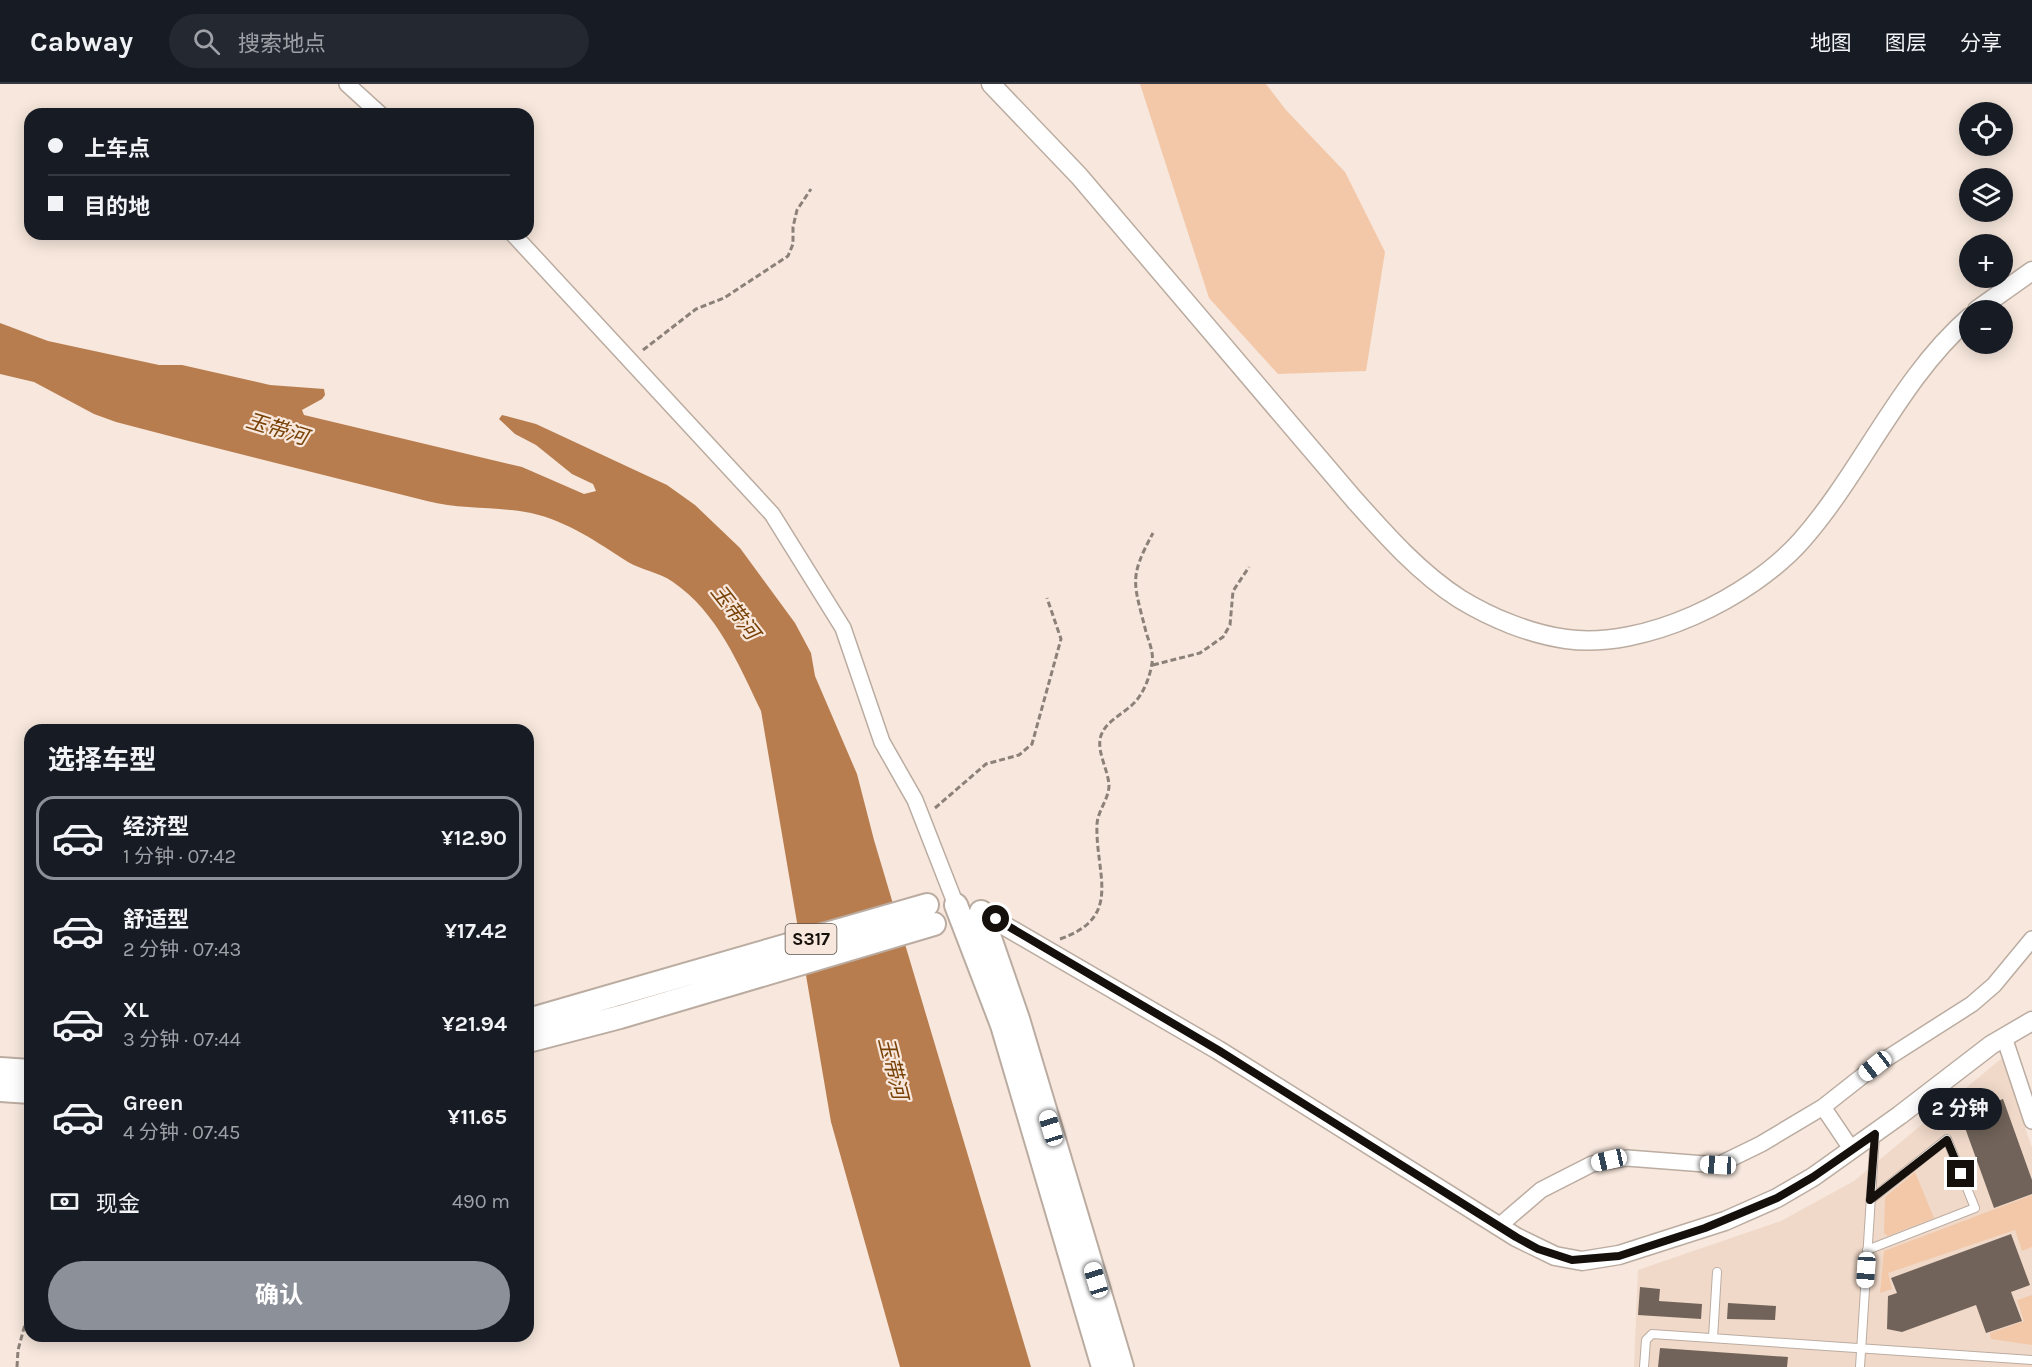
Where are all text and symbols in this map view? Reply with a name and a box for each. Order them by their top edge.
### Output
search box [169,14,589,68]
text: Cabway [30,25,133,58]
icon: search [190,25,223,58]
text: 搜索地点 [238,31,326,57]
text: 地图 [1810,31,1852,55]
text: 图层 [1885,31,1927,55]
text: 分享 [1960,31,2002,55]
map controls [1959,102,2013,354]
button: locate [1959,102,2013,156]
text: 上车点 [84,136,150,162]
button: layers [1959,168,2013,222]
text: 目的地 [84,194,150,220]
button: + [1959,234,2013,288]
button: − [1959,300,2013,354]
water label: 玉带河 [243,408,314,451]
water label: 玉带河 [706,580,766,647]
text: 选择车型 [48,744,156,776]
icon: car [51,811,105,865]
text: 经济型 [123,814,189,840]
text: ¥12.90 [441,825,507,851]
text: 1 分钟 · 07:42 [123,845,236,868]
icon: car [51,904,105,958]
route start [982,905,1009,932]
text: 舒适型 [123,907,189,933]
text: ¥17.42 [444,918,507,944]
road number: S317 [786,924,836,954]
text: 2 分钟 · 07:43 [123,938,241,961]
icon: car [51,997,105,1051]
text: XL [123,997,149,1023]
text: ¥21.94 [442,1011,507,1037]
text: 3 分钟 · 07:44 [123,1028,241,1051]
water label: 玉带河 [874,1035,913,1105]
car [1855,1048,1895,1084]
callout: 2 分钟 [1919,1087,2003,1129]
icon: car [51,1090,105,1144]
text: Green [123,1090,184,1116]
text: 2 分钟 [1931,1097,1989,1120]
text: ¥11.65 [448,1104,507,1130]
car [1037,1108,1065,1148]
text: 4 分钟 · 07:45 [123,1121,240,1144]
car [1589,1147,1629,1173]
car [1700,1155,1736,1175]
route end [1947,1160,1974,1187]
icon: cash [48,1185,81,1218]
text: 490 m [452,1190,510,1213]
text: 现金 [96,1191,140,1217]
car [1856,1251,1876,1289]
car [1082,1260,1110,1300]
button: 确认 [48,1261,510,1330]

